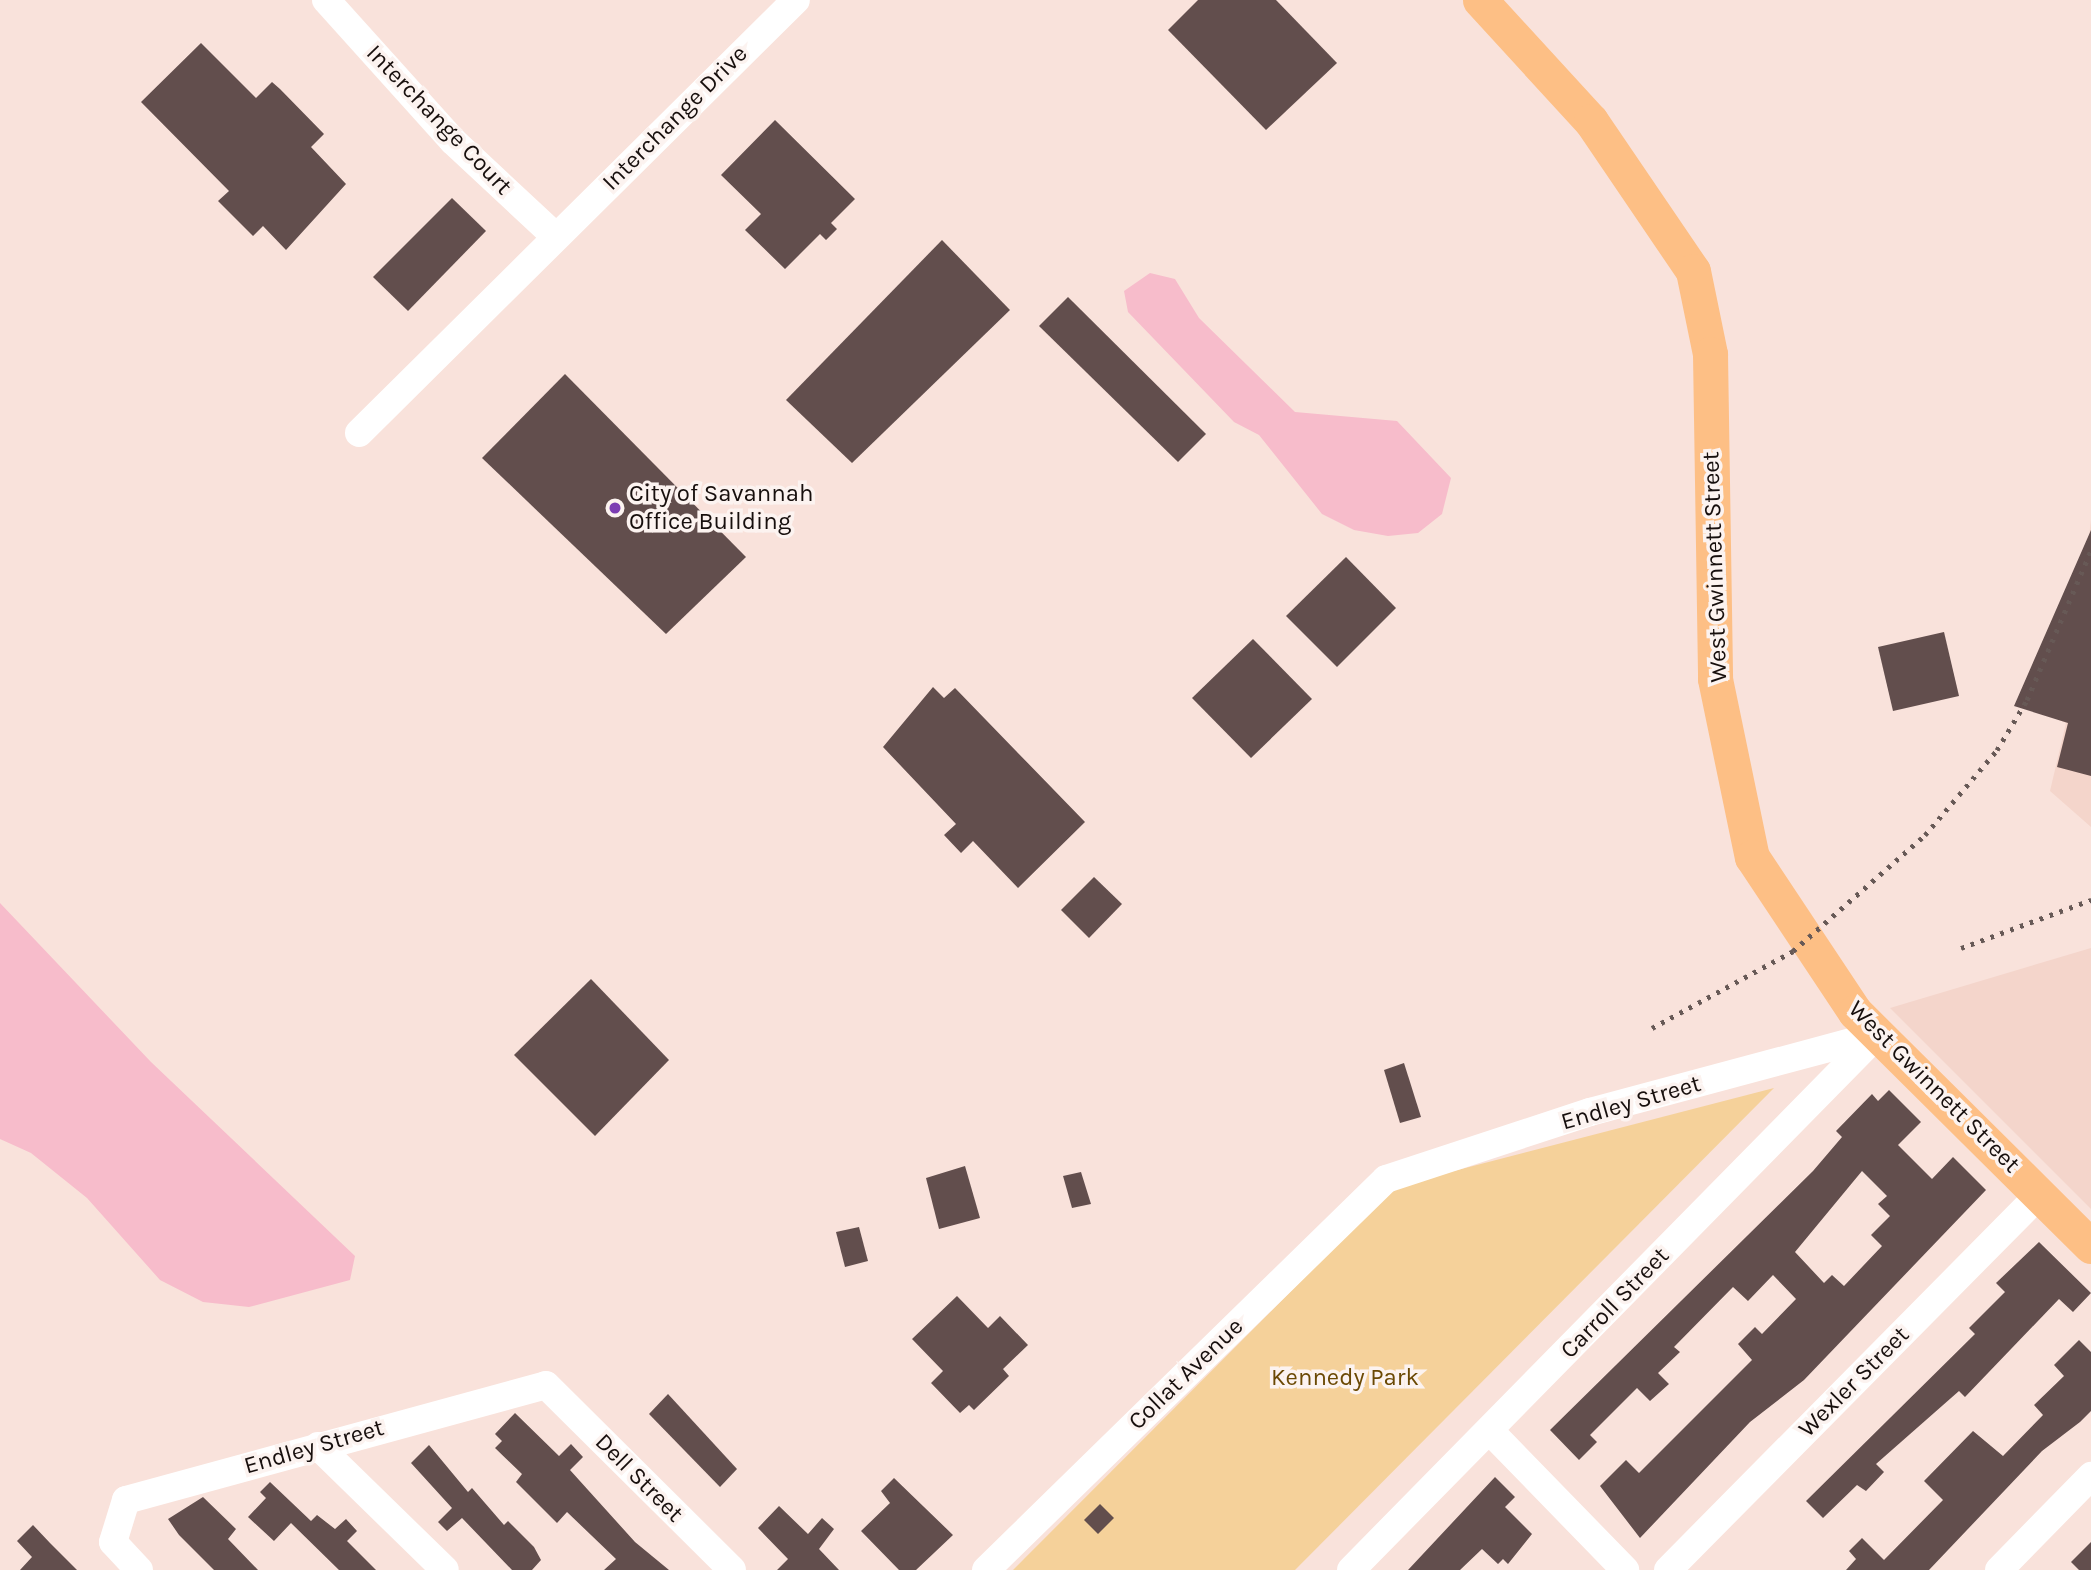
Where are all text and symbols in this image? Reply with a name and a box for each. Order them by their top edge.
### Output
street label: Interchange Court [360,39,518,201]
street label: Interchange Drive [596,39,754,197]
street label: West Gwinnett Street [1697,451,1733,683]
place label: City of Savannah Office Building [629,480,813,536]
marker: City of Savannah Office Building [607,500,623,516]
street label: West Gwinnett Street [1842,995,2026,1179]
street label: Endley Street [1558,1069,1704,1137]
street label: Carroll Street [1555,1241,1675,1365]
street label: Collat Avenue [1123,1312,1249,1436]
street label: Wexler Street [1793,1321,1915,1443]
park label: Kennedy Park [1271,1364,1419,1392]
street label: Endley Street [241,1413,387,1481]
street label: Dell Street [589,1428,689,1528]

